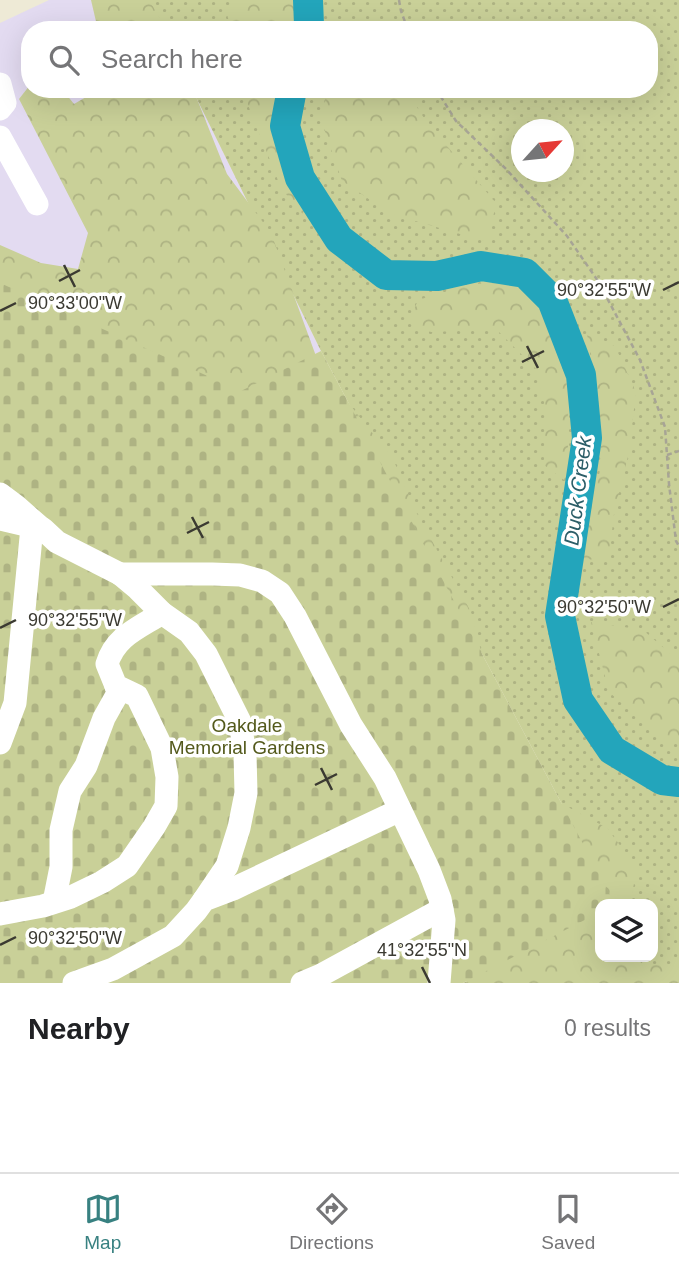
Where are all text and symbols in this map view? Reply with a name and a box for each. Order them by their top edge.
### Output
search box [21,21,658,98]
icon: search [45,41,83,79]
text: Search here [101,44,243,74]
north arrow [511,119,574,182]
text: 90°32'55"W [557,280,651,300]
text: 90°33'00"W [28,293,122,313]
water label: Duck Creek [559,434,596,547]
text: 90°32'50"W [557,597,651,617]
text: 90°32'55"W [28,610,122,630]
park label: Oakdale Memorial Gardens [169,715,325,758]
map controls [595,899,658,962]
button: layers [595,899,658,962]
text: 90°32'50"W [28,928,122,948]
text: 41°32'55"N [377,940,467,960]
text: Nearby [28,1012,130,1045]
text: 0 results [564,1015,651,1041]
tab: Map [84,1190,122,1254]
tab: Directions [289,1190,374,1254]
tab: Saved [541,1190,595,1254]

